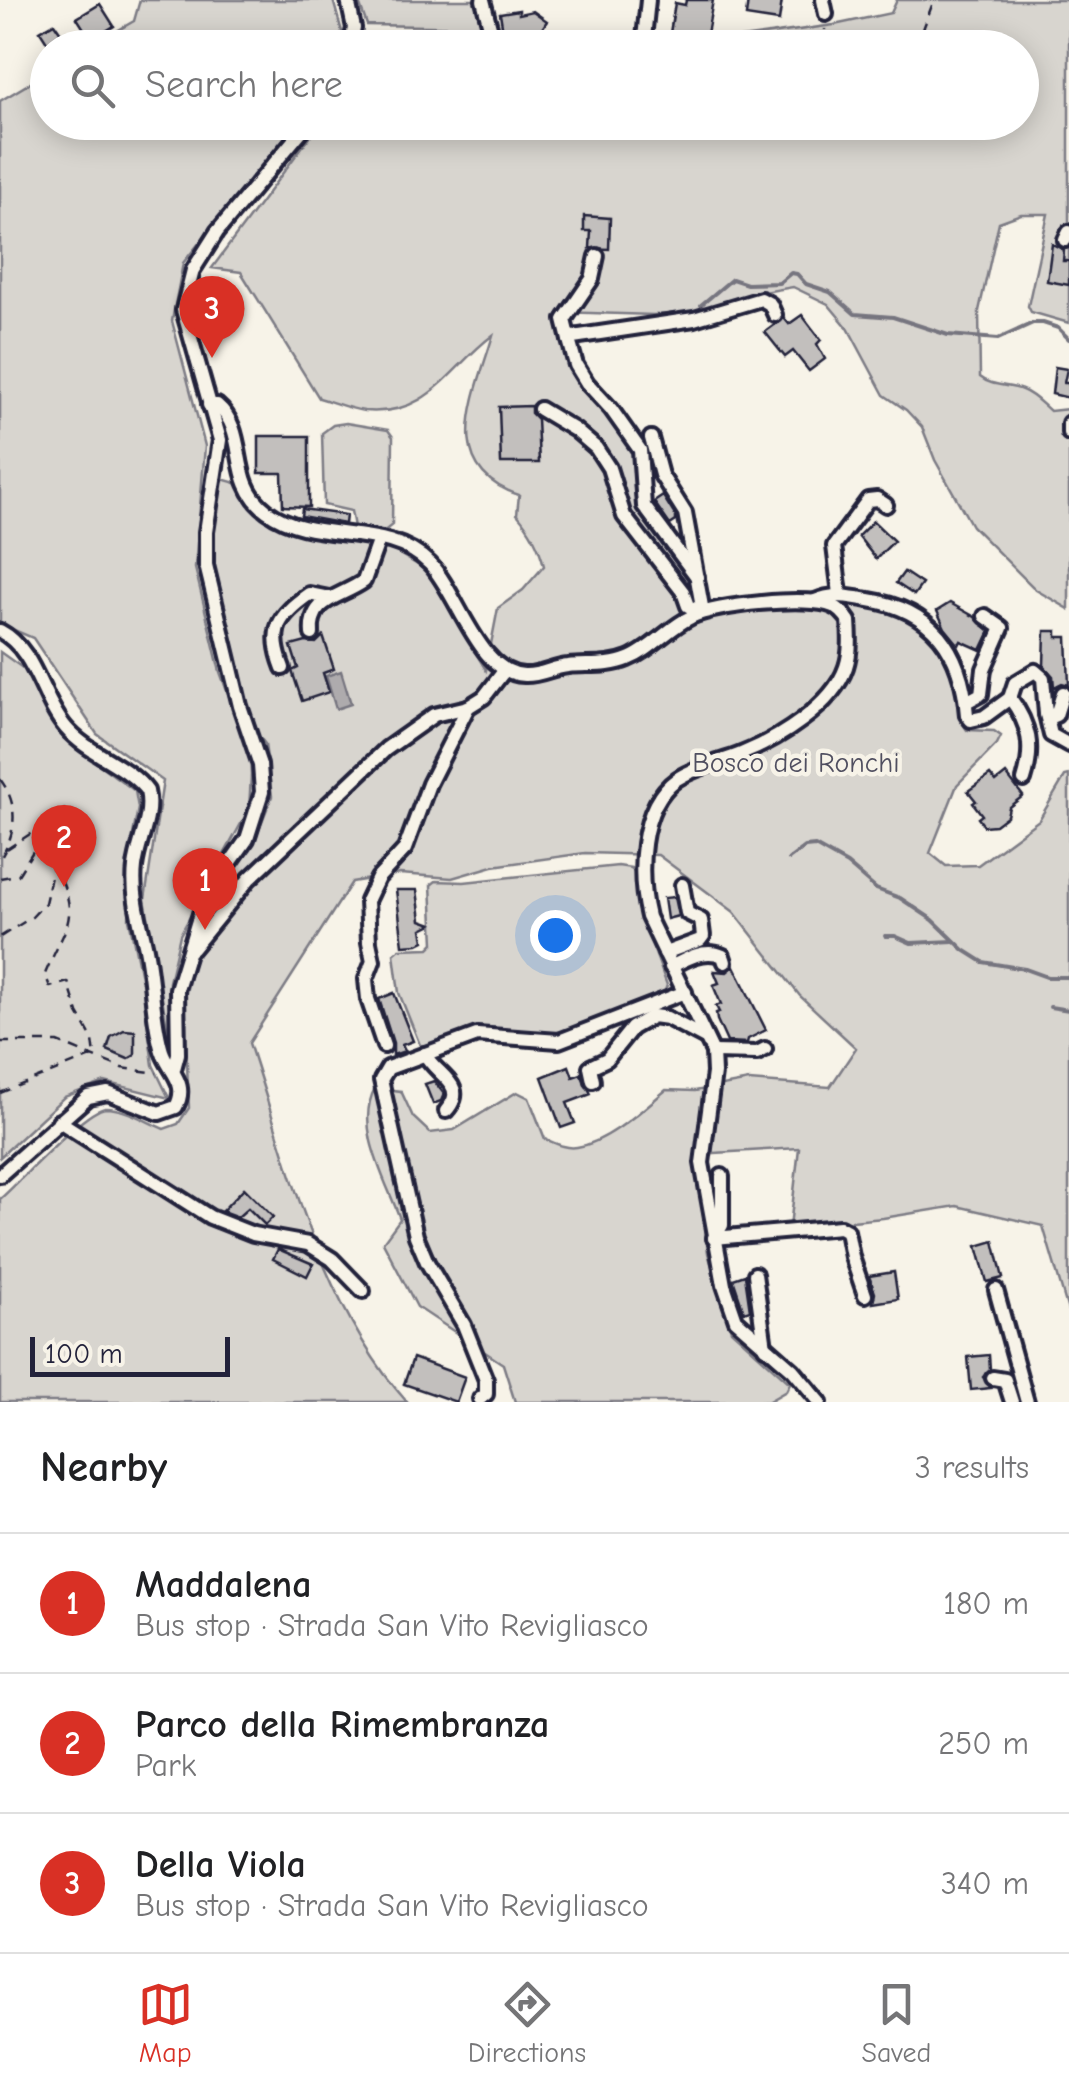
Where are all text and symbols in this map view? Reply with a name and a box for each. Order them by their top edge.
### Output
search box [30,30,1039,140]
icon: search [65,58,120,113]
text: Search here [145,63,343,107]
pin: 3 [180,276,244,358]
park label: Bosco dei Ronchi [692,747,900,779]
pin: 2 [32,804,96,887]
pin: 1 [172,848,238,930]
your location [530,910,581,961]
scale bar [30,1332,230,1376]
text: 100 m [45,1338,123,1370]
text: Nearby [40,1443,167,1492]
text: 3 results [915,1449,1029,1486]
text: Maddalena [135,1563,311,1607]
text: 1 [66,1585,79,1622]
text: 180 m [943,1585,1029,1622]
text: Bus stop · Strada San Vito Revigliasco [135,1607,649,1644]
text: Parco della Rimembranza [135,1703,549,1747]
text: 2 [65,1725,80,1762]
text: 250 m [938,1725,1029,1762]
text: Park [135,1747,196,1784]
text: Della Viola [135,1843,306,1887]
text: 3 [65,1865,80,1902]
text: 340 m [941,1865,1029,1902]
text: Bus stop · Strada San Vito Revigliasco [135,1887,649,1924]
tab: Map [138,1977,193,2069]
tab: Directions [468,1977,586,2069]
tab: Saved [861,1977,931,2069]

